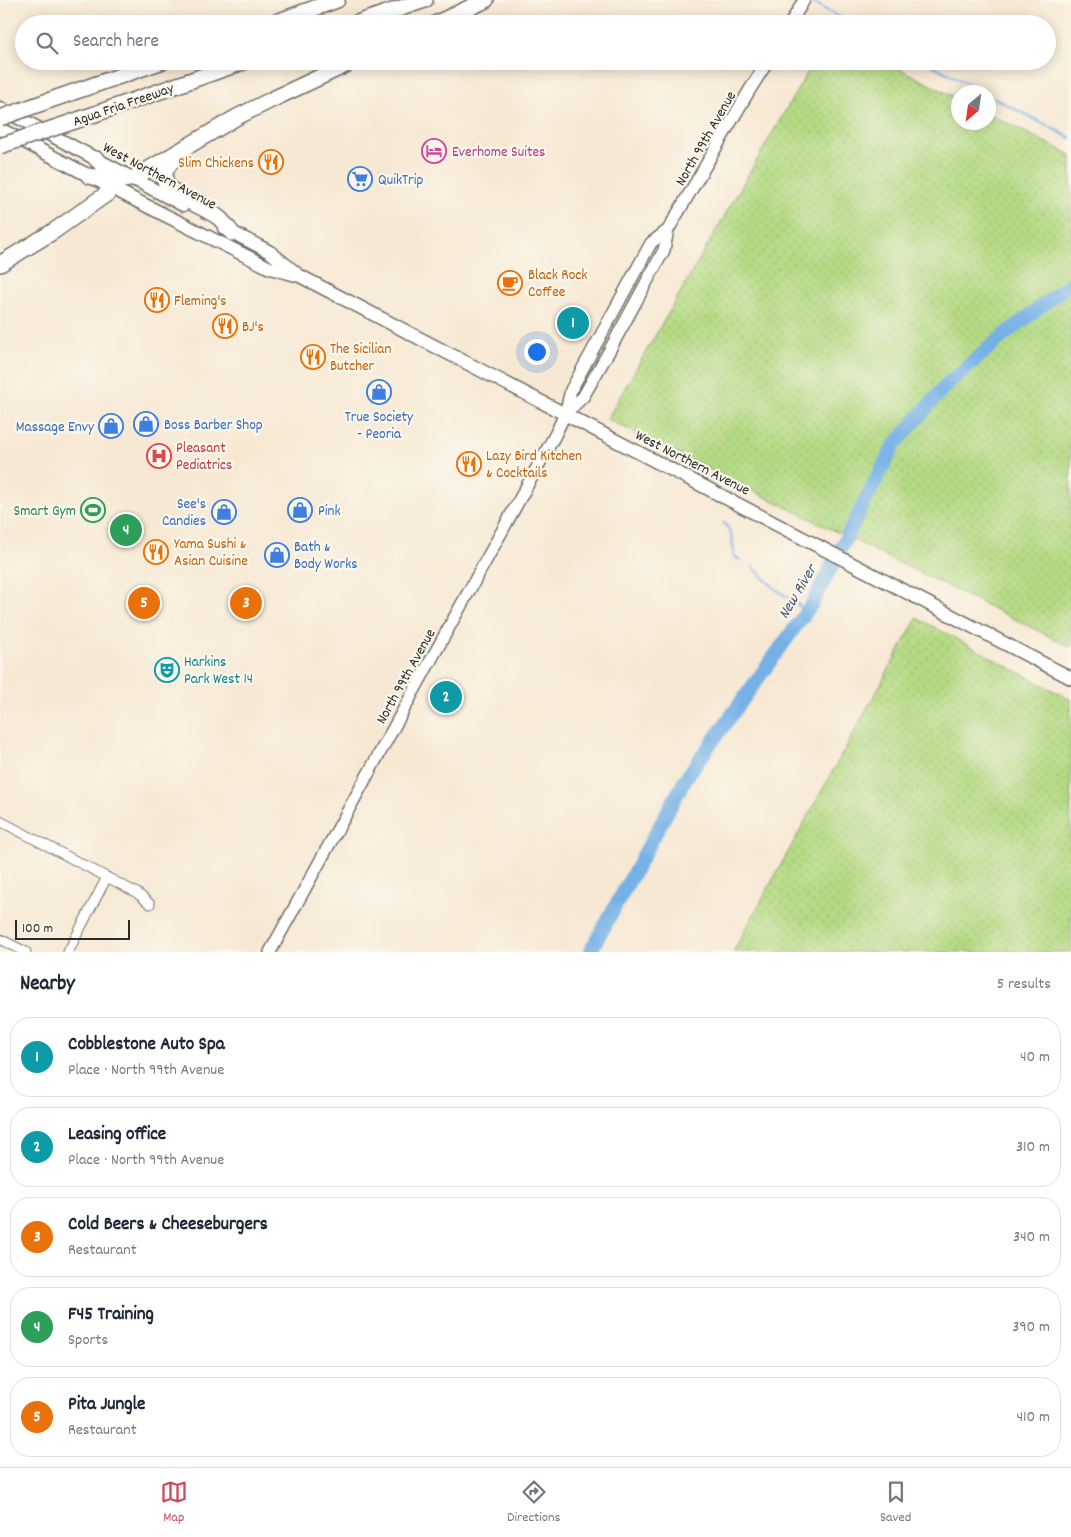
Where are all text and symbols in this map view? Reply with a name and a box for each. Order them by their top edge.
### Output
search box [15,15,1056,70]
icon: search [33,29,61,57]
text: Search here [73,29,159,56]
street label: Agua Fria Freeway [70,78,178,133]
north arrow [951,85,996,130]
street label: North 99th Avenue [671,87,743,190]
street label: West Northern Avenue [98,137,220,216]
hotel icon: Everhome Suites [421,138,447,164]
place label: Everhome Suites [452,142,545,164]
restaurant icon: Slim Chickens [258,149,284,175]
place label: Slim Chickens [178,153,254,175]
supermarket icon: QuikTrip [347,166,373,192]
place label: QuikTrip [378,170,423,192]
place label: Black Rock Coffee [528,265,588,304]
cafe icon: Black Rock Coffee [497,270,523,296]
restaurant icon: Fleming's [144,287,170,313]
place label: Fleming's [174,291,227,313]
pin: 1 [557,304,589,342]
restaurant icon: BJ's [212,313,238,339]
place label: BJ's [242,317,264,339]
place label: The Sicilian Butcher [330,339,391,378]
your location [524,339,550,365]
restaurant icon: The Sicilian Butcher [300,344,326,370]
shop icon: True Society - Peoria [366,379,392,405]
place label: True Society - Peoria [345,407,414,446]
shop icon: Boss Barber Shop [133,411,159,437]
shop icon: Massage Envy [98,413,124,439]
place label: Boss Barber Shop [164,415,263,437]
place label: Massage Envy [16,417,95,439]
street label: West Northern Avenue [631,425,754,502]
place label: Pleasant Pediatrics [176,438,232,477]
hospital icon: Pleasant Pediatrics [146,443,172,469]
place label: Lazy Bird Kitchen & Cocktails [486,446,582,485]
restaurant icon: Lazy Bird Kitchen & Cocktails [456,451,482,477]
place label: See's Candies [162,494,206,533]
sports icon: Smart Gym [80,497,106,523]
shop icon: Pink [287,497,313,523]
shop icon: See's Candies [211,499,237,525]
place label: Smart Gym [14,501,76,523]
place label: Pink [318,501,341,523]
pin: 4 [110,511,142,549]
place label: Yama Sushi & Asian Cuisine [174,534,248,573]
place label: Bath & Body Works [294,537,358,576]
restaurant icon: Yama Sushi & Asian Cuisine [143,539,169,565]
shop icon: Bath & Body Works [264,542,290,568]
water label: New River [773,559,824,624]
pin: 5 [128,584,160,622]
pin: 3 [230,584,262,622]
street label: North 99th Avenue [371,625,442,729]
place label: Harkins Park West 14 [184,652,253,691]
theatre icon: Harkins Park West 14 [154,657,180,683]
pin: 2 [430,678,462,716]
scale bar [15,917,130,940]
text: 100 m [22,919,53,939]
text: Nearby [20,970,75,1000]
text: 5 results [997,973,1051,996]
text: Cobblestone Auto Spa [68,1032,225,1059]
text: 1 [35,1046,39,1069]
text: 40 m [1020,1046,1050,1069]
text: Place · North 99th Avenue [68,1059,224,1082]
text: Leasing office [68,1122,166,1149]
text: 2 [34,1136,41,1159]
text: 310 m [1016,1136,1050,1159]
text: Place · North 99th Avenue [68,1149,224,1172]
text: Cold Beers & Cheeseburgers [68,1212,268,1239]
text: 3 [33,1226,41,1249]
text: 340 m [1013,1226,1050,1249]
text: Restaurant [68,1239,137,1262]
text: F45 Training [68,1302,154,1329]
text: 4 [34,1316,40,1339]
text: 390 m [1012,1316,1050,1339]
text: Sports [68,1329,108,1352]
text: Pita Jungle [68,1392,145,1419]
text: 5 [33,1406,41,1429]
text: 410 m [1016,1406,1050,1429]
text: Restaurant [68,1419,137,1442]
tab: Map [160,1478,188,1528]
tab: Directions [507,1478,560,1528]
tab: Saved [880,1478,911,1528]

